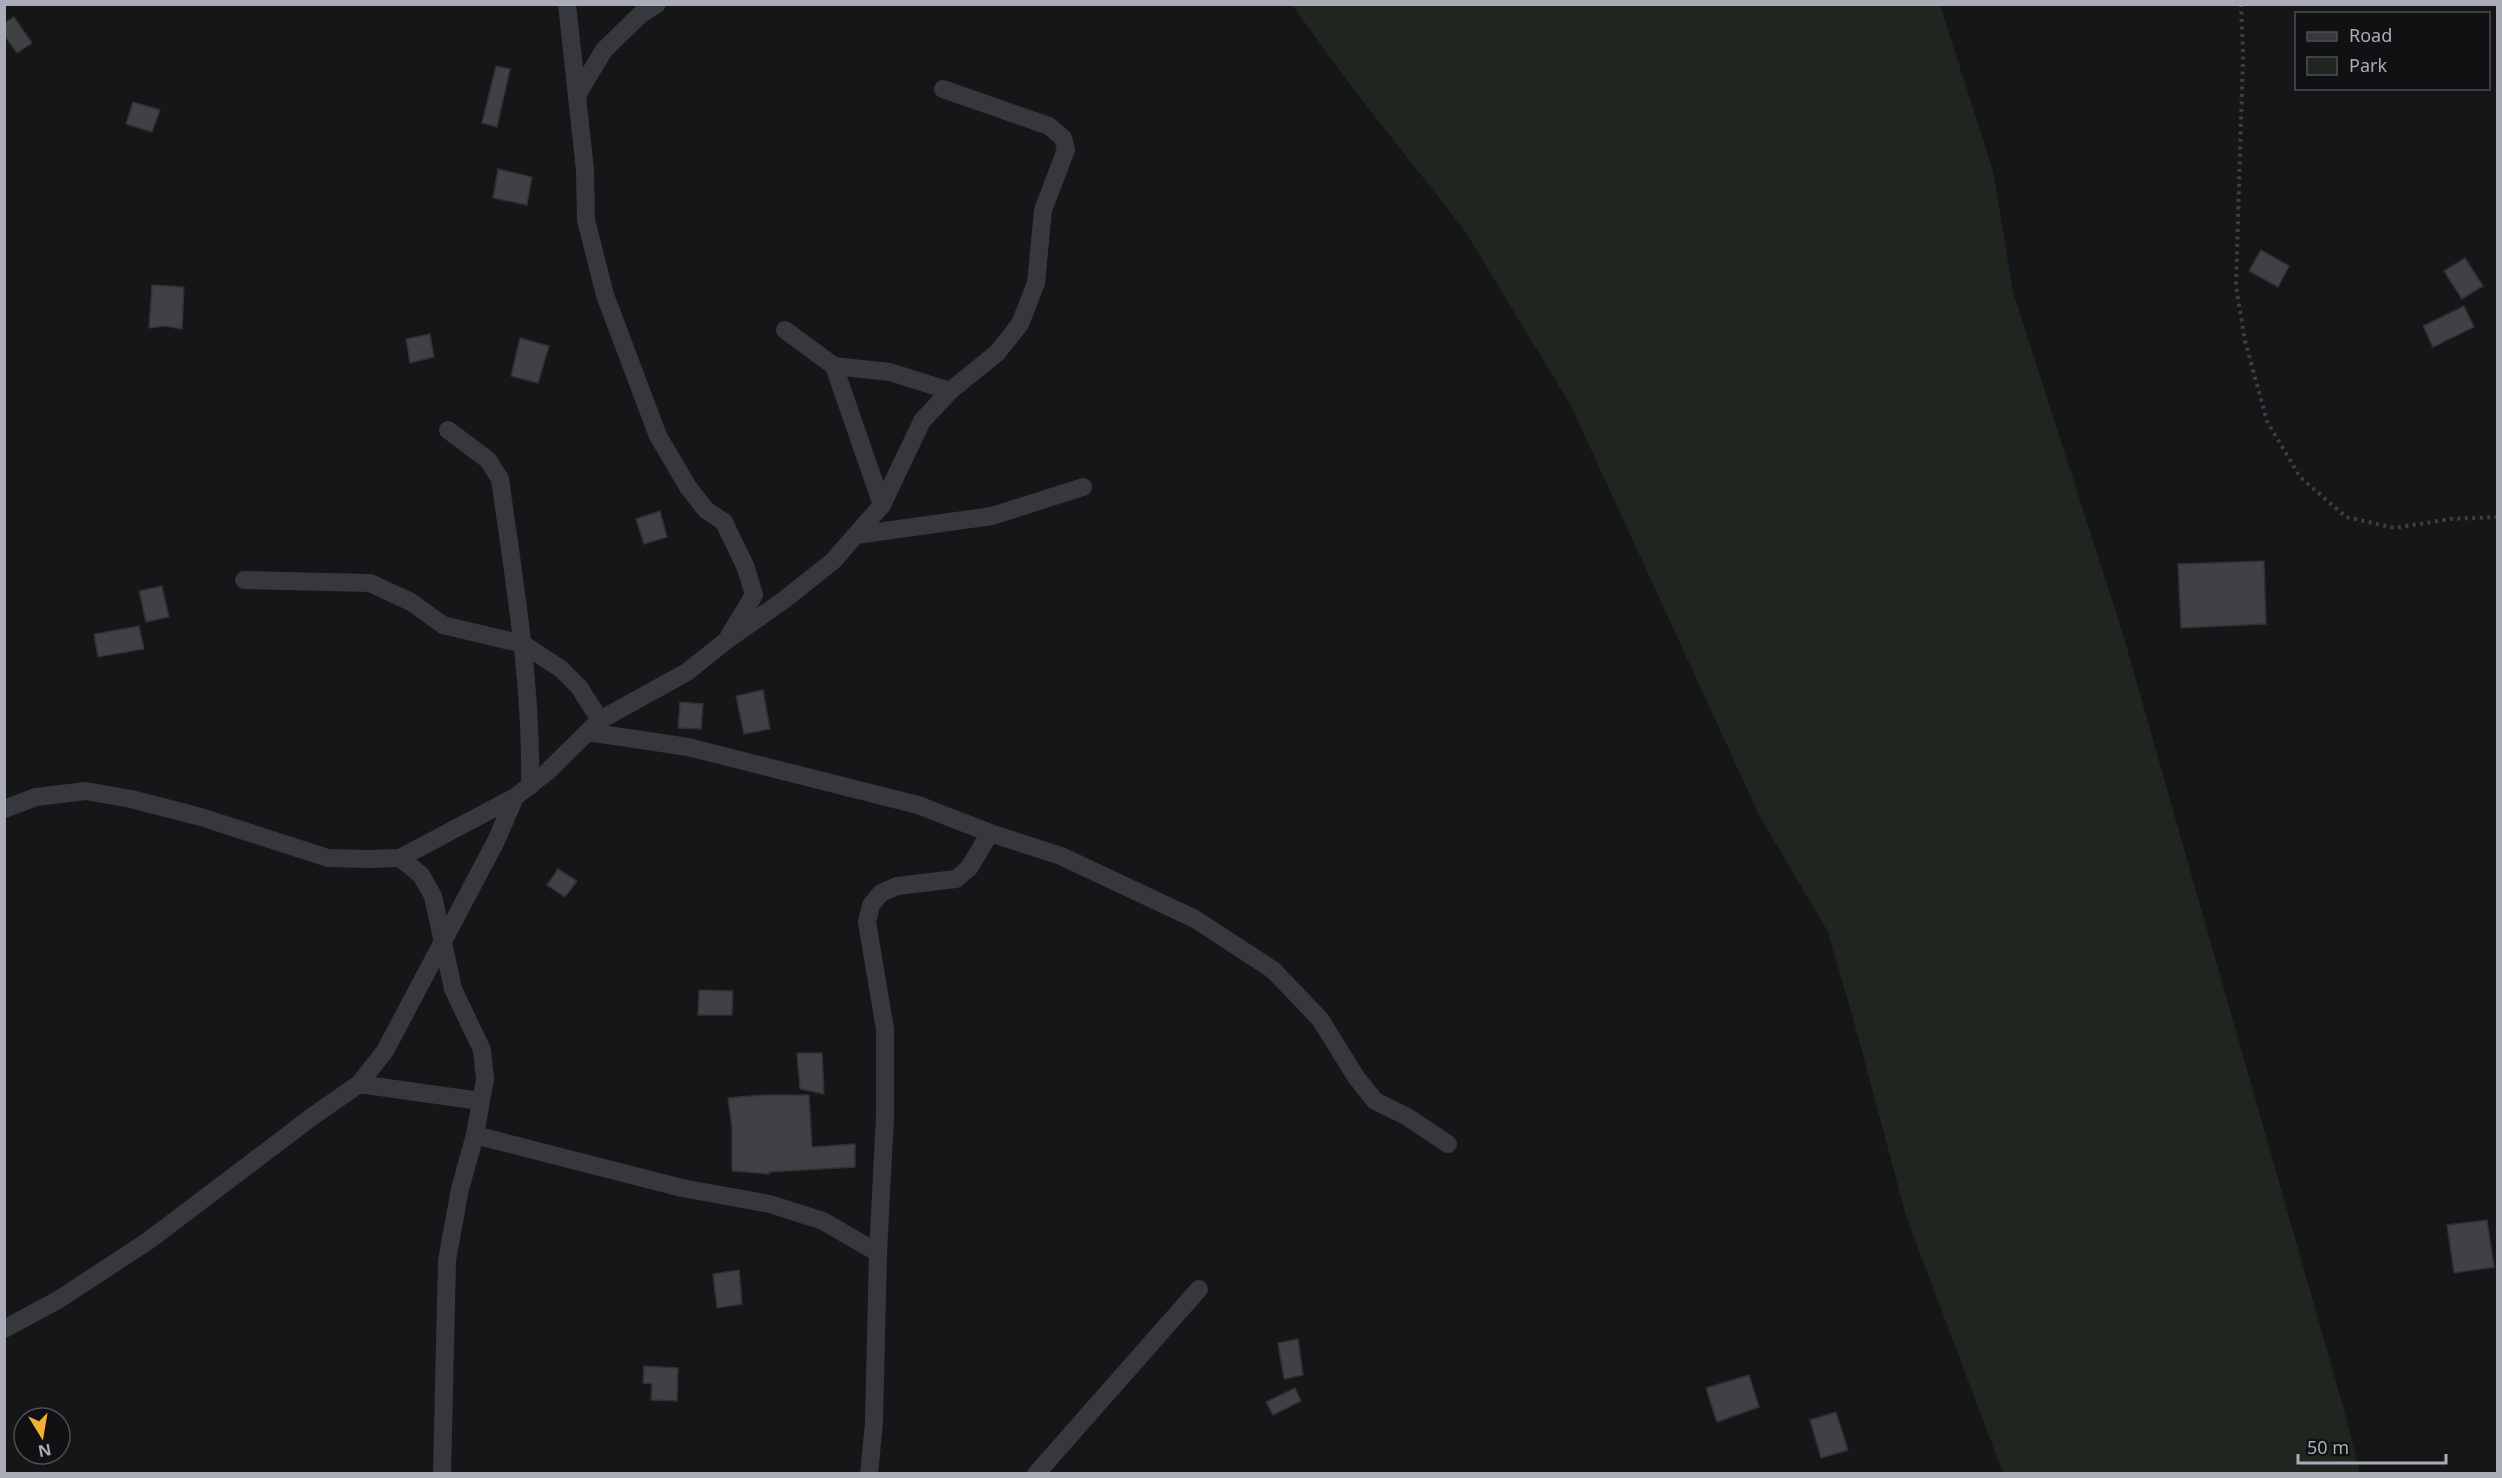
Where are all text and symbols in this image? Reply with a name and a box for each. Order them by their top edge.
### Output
legend [2295,12,2490,90]
text: Road [2349,23,2392,47]
text: Park [2349,53,2387,77]
north arrow [12,1406,72,1466]
scale bar [2298,1427,2446,1465]
text: 50 m [2307,1435,2349,1459]
text: N [36,1439,53,1463]

